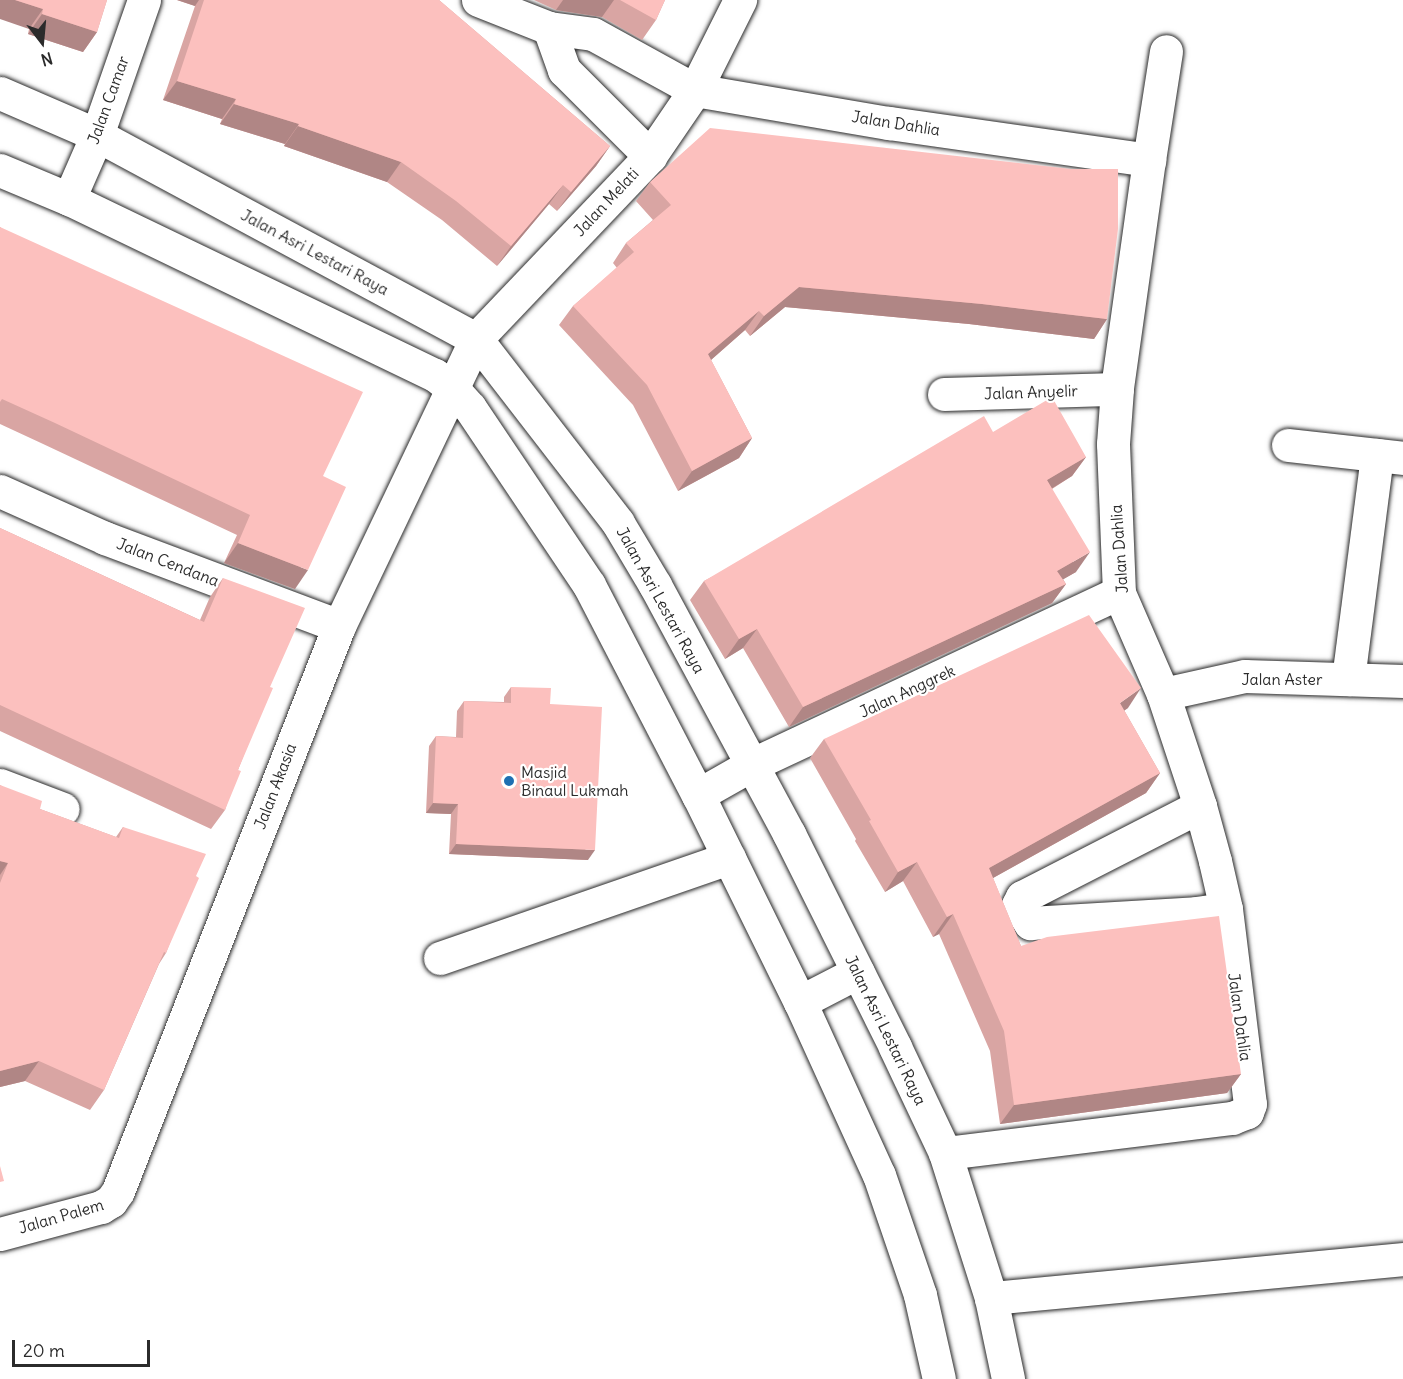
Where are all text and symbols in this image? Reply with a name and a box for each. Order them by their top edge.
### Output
north arrow [12,12,72,72]
text: N [39,48,55,70]
street label: Jalan Camar [83,53,133,147]
street label: Jalan Dahlia [851,107,941,139]
street label: Jalan Melati [570,164,642,240]
street label: Jalan Asri Lestari Raya [238,205,392,299]
street label: Jalan Anyelir [984,381,1078,403]
street label: Jalan Dahlia [1106,504,1132,594]
street label: Jalan Asri Lestari Raya [613,523,709,677]
street label: Jalan Cendana [114,534,222,590]
street label: Jalan Anggrek [856,660,958,722]
street label: Jalan Aster [1242,669,1322,689]
street label: Jalan Akasia [250,740,300,832]
place label: Masjid Binaul Lukmah [521,762,629,800]
marker: Masjid Binaul Lukmah [502,774,516,788]
street label: Jalan Asri Lestari Raya [841,952,931,1108]
street label: Jalan Dahlia [1224,972,1256,1062]
street label: Jalan Palem [16,1195,106,1237]
scale bar [15,1328,153,1366]
text: 20 m [23,1339,65,1362]

